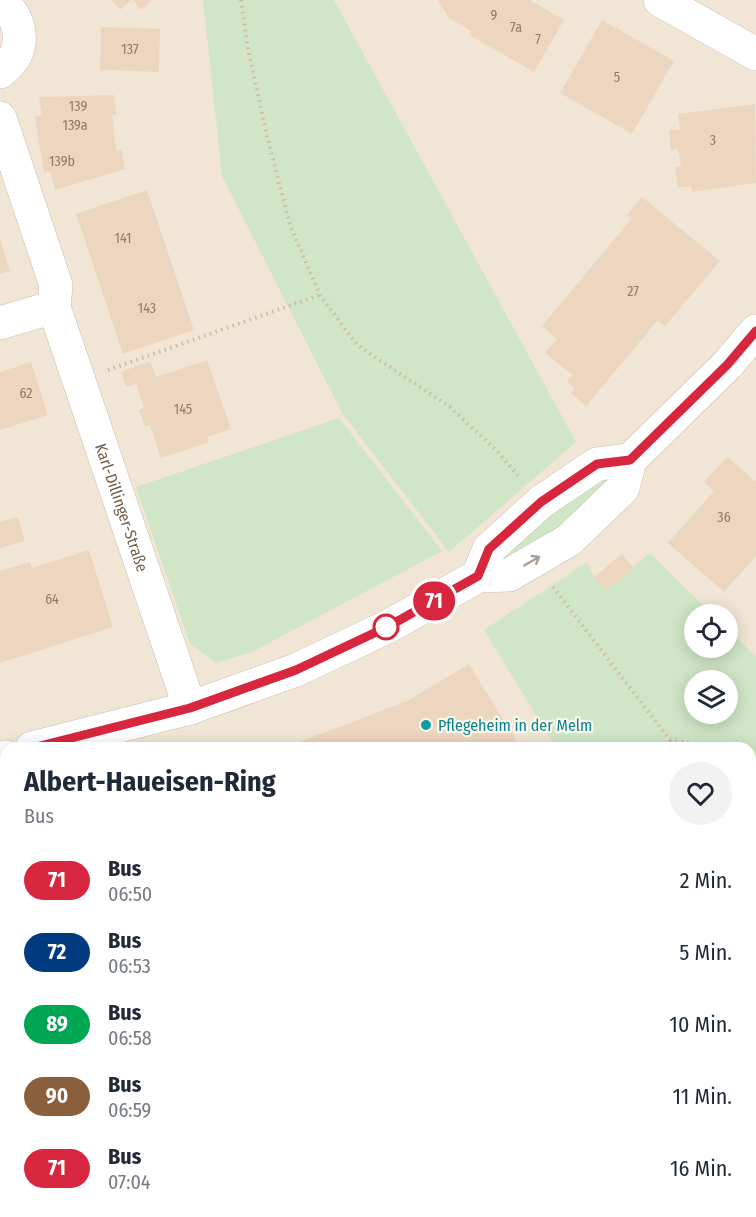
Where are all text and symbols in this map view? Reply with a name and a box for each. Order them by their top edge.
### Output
house number: 9 [491,7,498,24]
house number: 7a [510,19,522,36]
house number: 7 [535,31,541,48]
house number: 137 [121,41,139,58]
house number: 5 [614,69,620,86]
house number: 139 [69,98,87,115]
house number: 139a [62,117,88,134]
house number: 3 [710,132,716,149]
house number: 139b [49,153,75,170]
house number: 141 [115,230,131,247]
house number: 27 [627,283,639,300]
house number: 143 [138,300,156,317]
house number: 62 [20,385,33,402]
house number: 145 [174,401,192,418]
street label: Karl-Dillinger-Straße [91,441,152,574]
house number: 36 [717,509,731,526]
one-way arrow [523,555,541,566]
line badge: 71 [407,582,461,620]
text: 71 [425,588,443,614]
house number: 64 [45,591,59,608]
map controls [684,604,738,724]
button: locate [684,604,738,658]
unlabelled marker [373,614,399,640]
button: layers [684,670,738,724]
place label: Pflegeheim in der Melm [438,716,592,735]
marker: Pflegeheim in der Melm [419,718,433,732]
button: heart [669,762,732,825]
text: Albert-Haueisen-Ring [24,765,276,798]
text: Bus [24,804,54,828]
text: Bus [108,855,141,882]
text: 71 [48,867,66,893]
text: 2 Min. [680,867,732,894]
text: 06:50 [108,882,152,906]
text: Bus [108,927,141,954]
text: 72 [48,939,66,965]
text: 5 Min. [679,939,732,966]
text: 06:53 [108,954,151,978]
text: Bus [108,999,141,1026]
text: 89 [46,1011,68,1037]
text: 10 Min. [669,1011,732,1038]
text: 06:58 [108,1026,152,1050]
text: Bus [108,1071,141,1098]
text: 90 [46,1083,68,1109]
text: 11 Min. [673,1083,732,1110]
text: 06:59 [108,1098,151,1122]
text: Bus [108,1143,141,1170]
text: 71 [48,1155,66,1181]
text: 16 Min. [670,1155,732,1182]
text: 07:04 [108,1170,151,1194]

